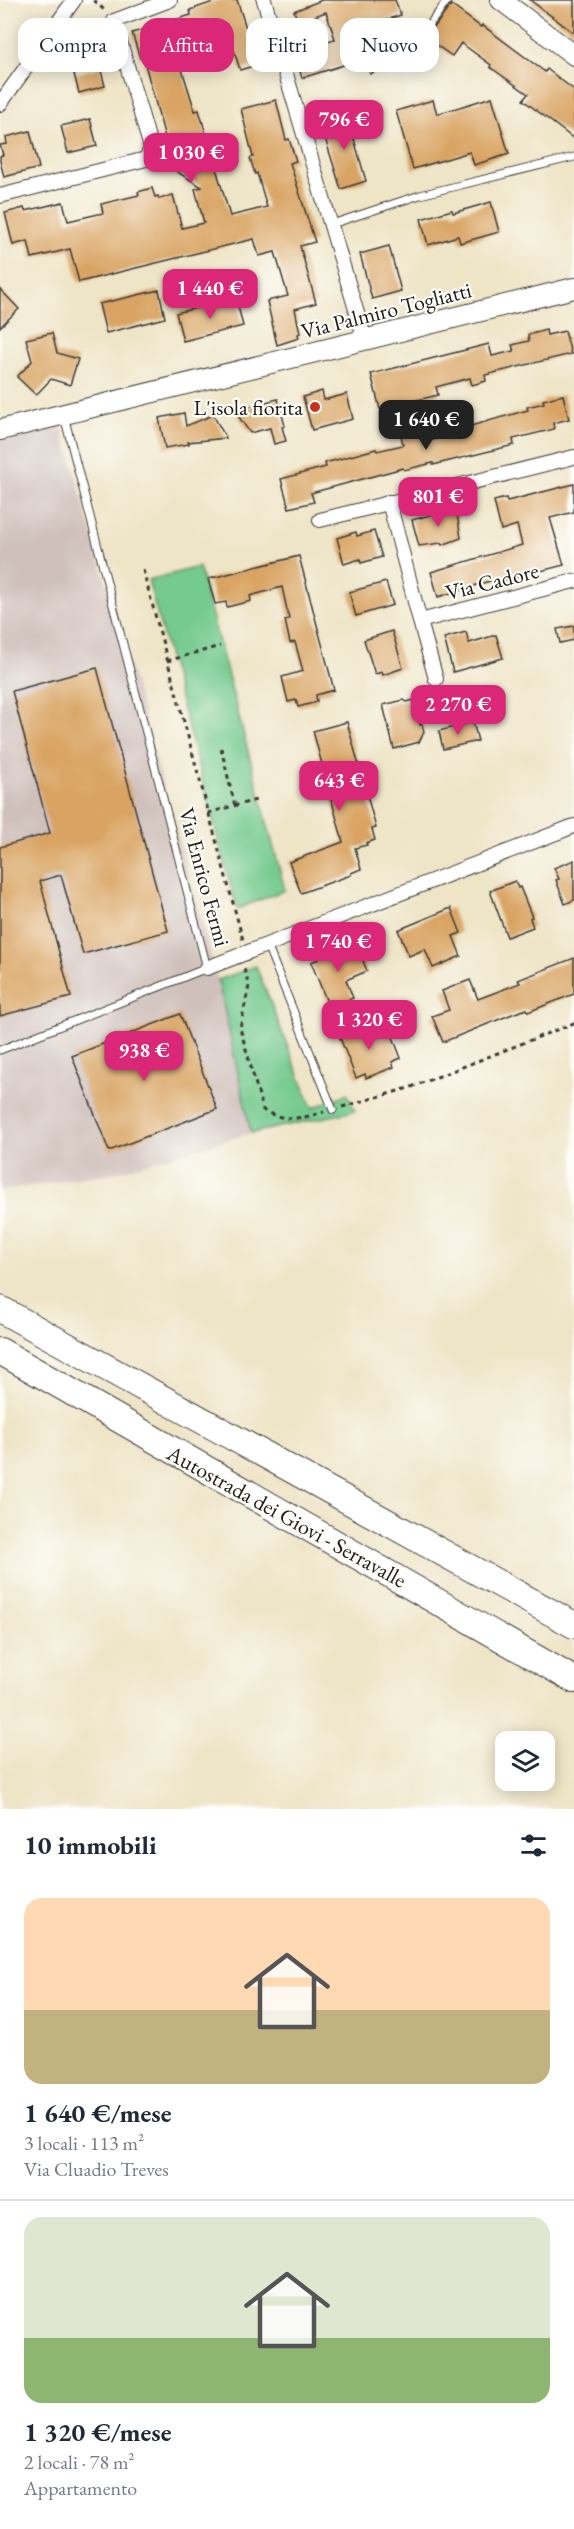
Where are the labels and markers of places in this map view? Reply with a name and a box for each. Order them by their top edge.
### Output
pin: 796 € [302,100,386,151]
pin: 1 030 € [136,133,246,184]
pin: 1 440 € [155,269,265,320]
place label: L'isola fiorita [194,393,303,422]
marker: L'isola fiorita [308,400,322,414]
pin: 1 640 € [371,400,481,451]
pin: 801 € [396,477,480,528]
pin: 2 270 € [403,685,513,736]
pin: 643 € [297,761,381,812]
pin: 1 740 € [283,922,393,973]
pin: 1 320 € [314,1000,424,1051]
pin: 938 € [102,1031,186,1082]

